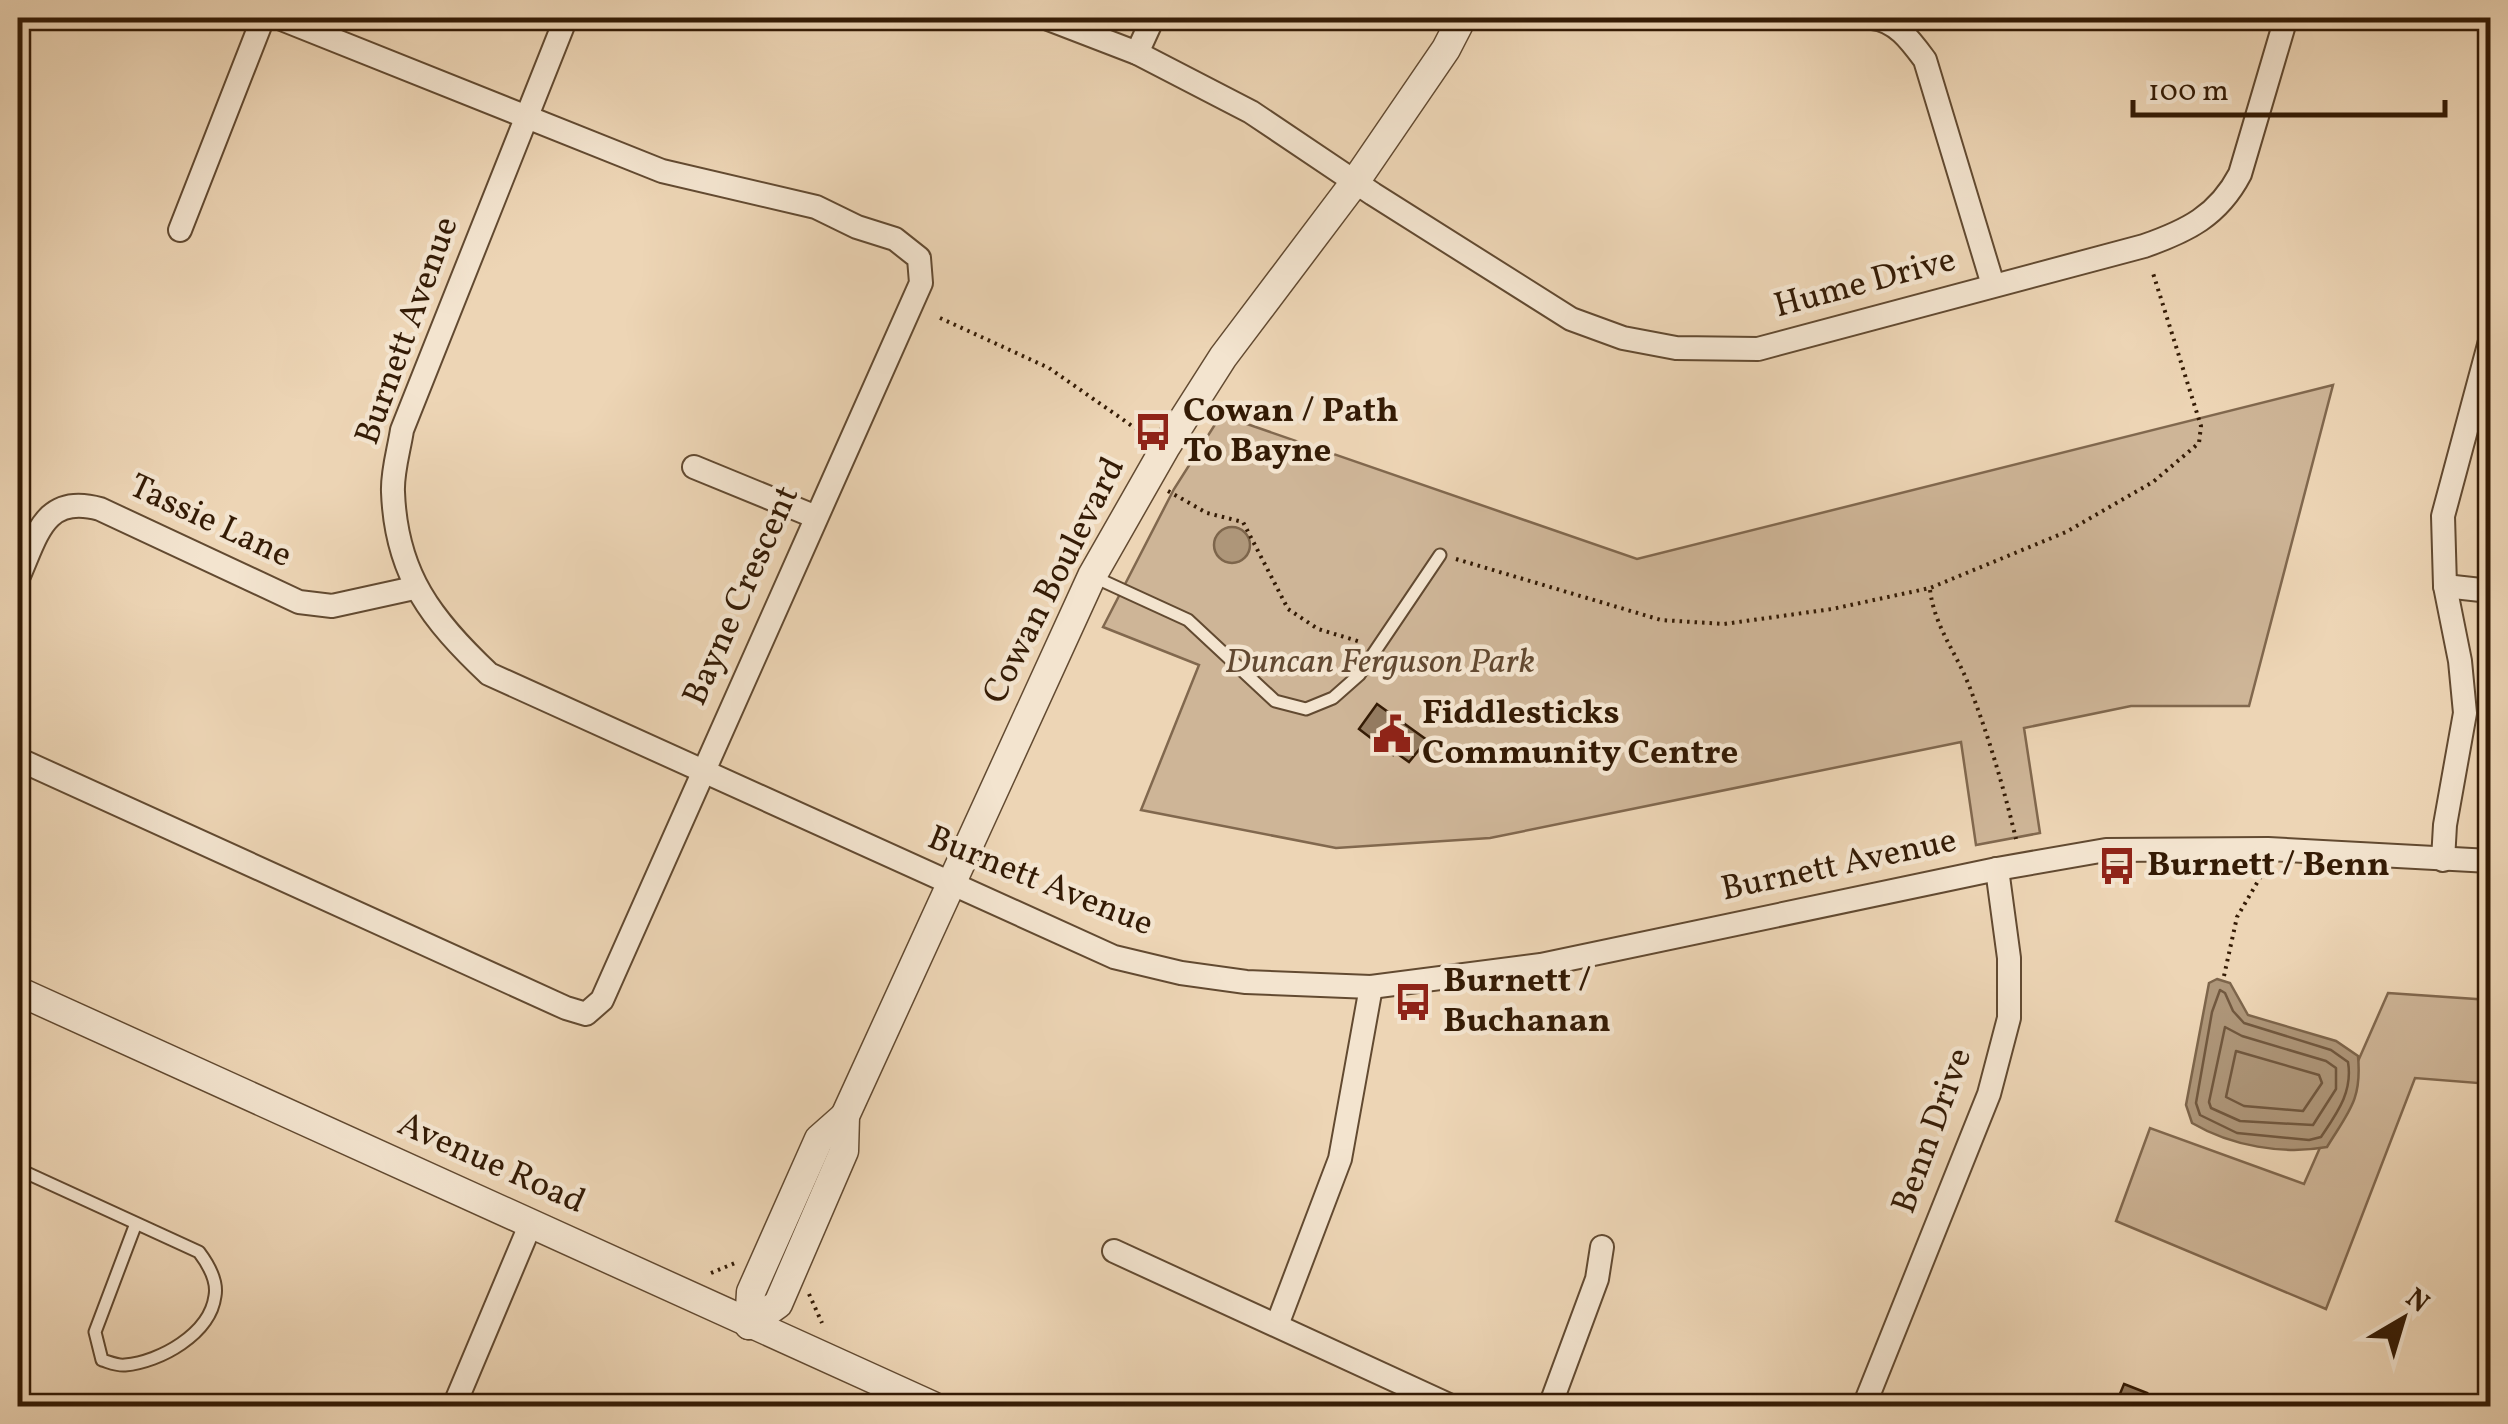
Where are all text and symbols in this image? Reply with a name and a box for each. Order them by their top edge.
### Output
scale bar [2133,55,2446,117]
text: 100 m [2148,71,2229,113]
street label: Burnett Avenue [345,210,471,452]
street label: Hume Drive [1769,237,1961,331]
place label: Cowan / Path To Bayne [1183,388,1399,476]
bus stop icon: Cowan / Path To Bayne [1132,411,1174,453]
street label: Cowan Boulevard [972,449,1138,713]
street label: Tassie Lane [121,463,299,581]
street label: Bayne Crescent [672,478,812,714]
park label: Duncan Ferguson Park [1225,639,1535,687]
place label: Fiddlesticks Community Centre [1422,690,1738,778]
public building icon: Fiddlesticks Community Centre [1371,713,1413,755]
street label: Burnett Avenue [920,815,1160,949]
street label: Burnett Avenue [1717,818,1961,914]
place label: Burnett / Benn [2147,842,2390,890]
bus stop icon: Burnett / Benn [2096,845,2138,887]
place label: Burnett / Buchanan [1443,958,1611,1046]
bus stop icon: Burnett / Buchanan [1392,981,1434,1023]
street label: Benn Drive [1881,1042,1985,1220]
street label: Avenue Road [390,1101,592,1227]
north arrow [2353,1269,2453,1369]
text: N [2397,1280,2437,1323]

